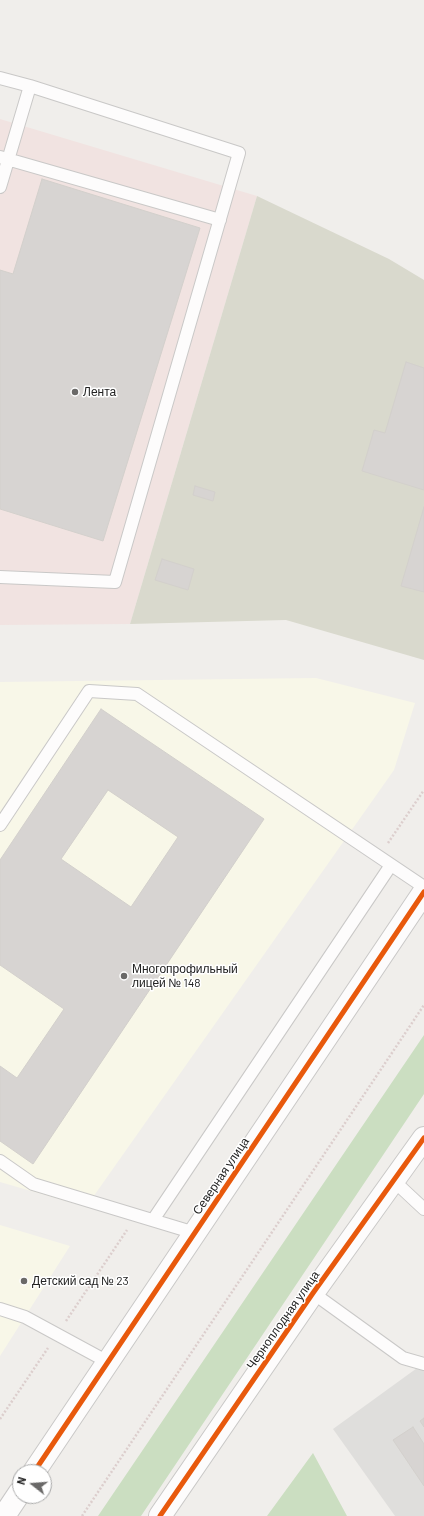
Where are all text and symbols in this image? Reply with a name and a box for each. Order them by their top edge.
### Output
place label: Лента [83,385,116,399]
marker: Лента [70,387,80,397]
place label: Многопрофильный лицей № 148 [132,962,238,990]
marker: Многопрофильный лицей № 148 [119,971,129,981]
street label: Северная улица [190,1135,252,1217]
street label: Черноплодная улица [244,1268,322,1372]
place label: Детский сад № 23 [32,1274,129,1288]
marker: Детский сад № 23 [19,1276,29,1286]
north arrow [12,1464,52,1504]
text: N [14,1475,28,1486]

